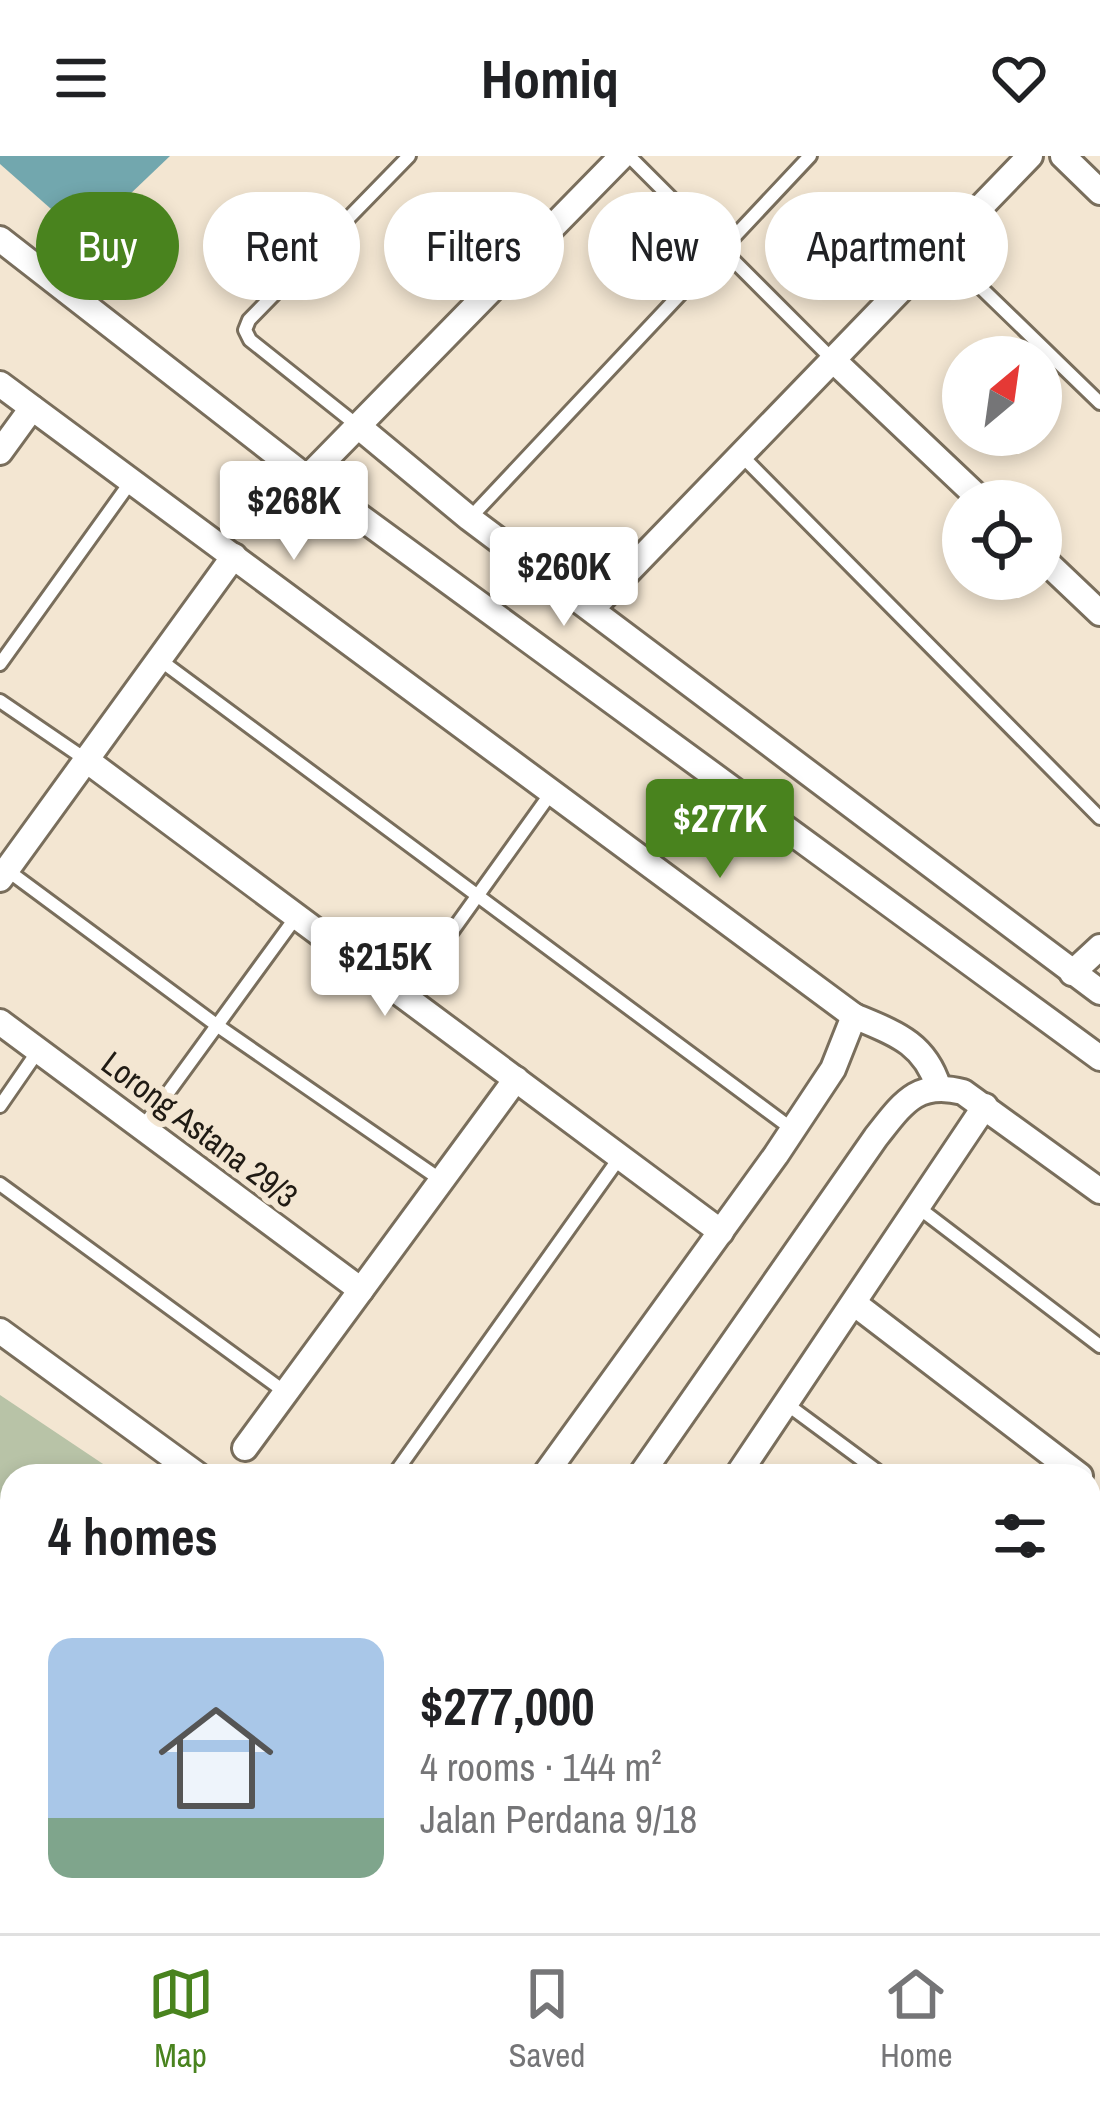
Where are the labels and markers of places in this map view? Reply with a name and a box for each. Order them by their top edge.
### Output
pin: $268K [210,461,378,563]
pin: $260K [480,527,648,629]
pin: $277K [636,779,804,881]
pin: $215K [301,917,469,1019]

